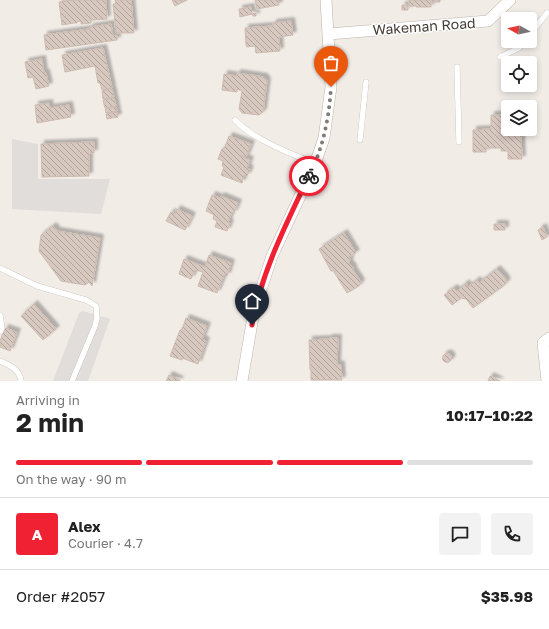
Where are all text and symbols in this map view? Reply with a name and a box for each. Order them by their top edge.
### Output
north arrow [501,12,537,48]
map controls [501,12,537,136]
street label: Wakeman Road [372,14,476,38]
pin [314,46,348,87]
icon: bag [320,52,342,74]
button: locate [501,56,537,92]
button: layers [501,100,537,136]
courier [289,156,329,196]
icon: bike [298,165,320,187]
pin [235,284,269,325]
icon: home [241,290,263,312]
text: Arriving in [16,392,80,408]
text: 10:17–10:22 [446,406,533,424]
text: 2 min [16,407,84,438]
text: On the way · 90 m [16,471,127,487]
button: chat [439,513,481,555]
button: phone [491,513,533,555]
text: Alex [68,517,101,535]
text: A [32,525,42,543]
text: Courier · 4.7 [68,535,143,551]
text: Order #2057 [16,587,105,605]
text: $35.98 [481,587,533,605]

